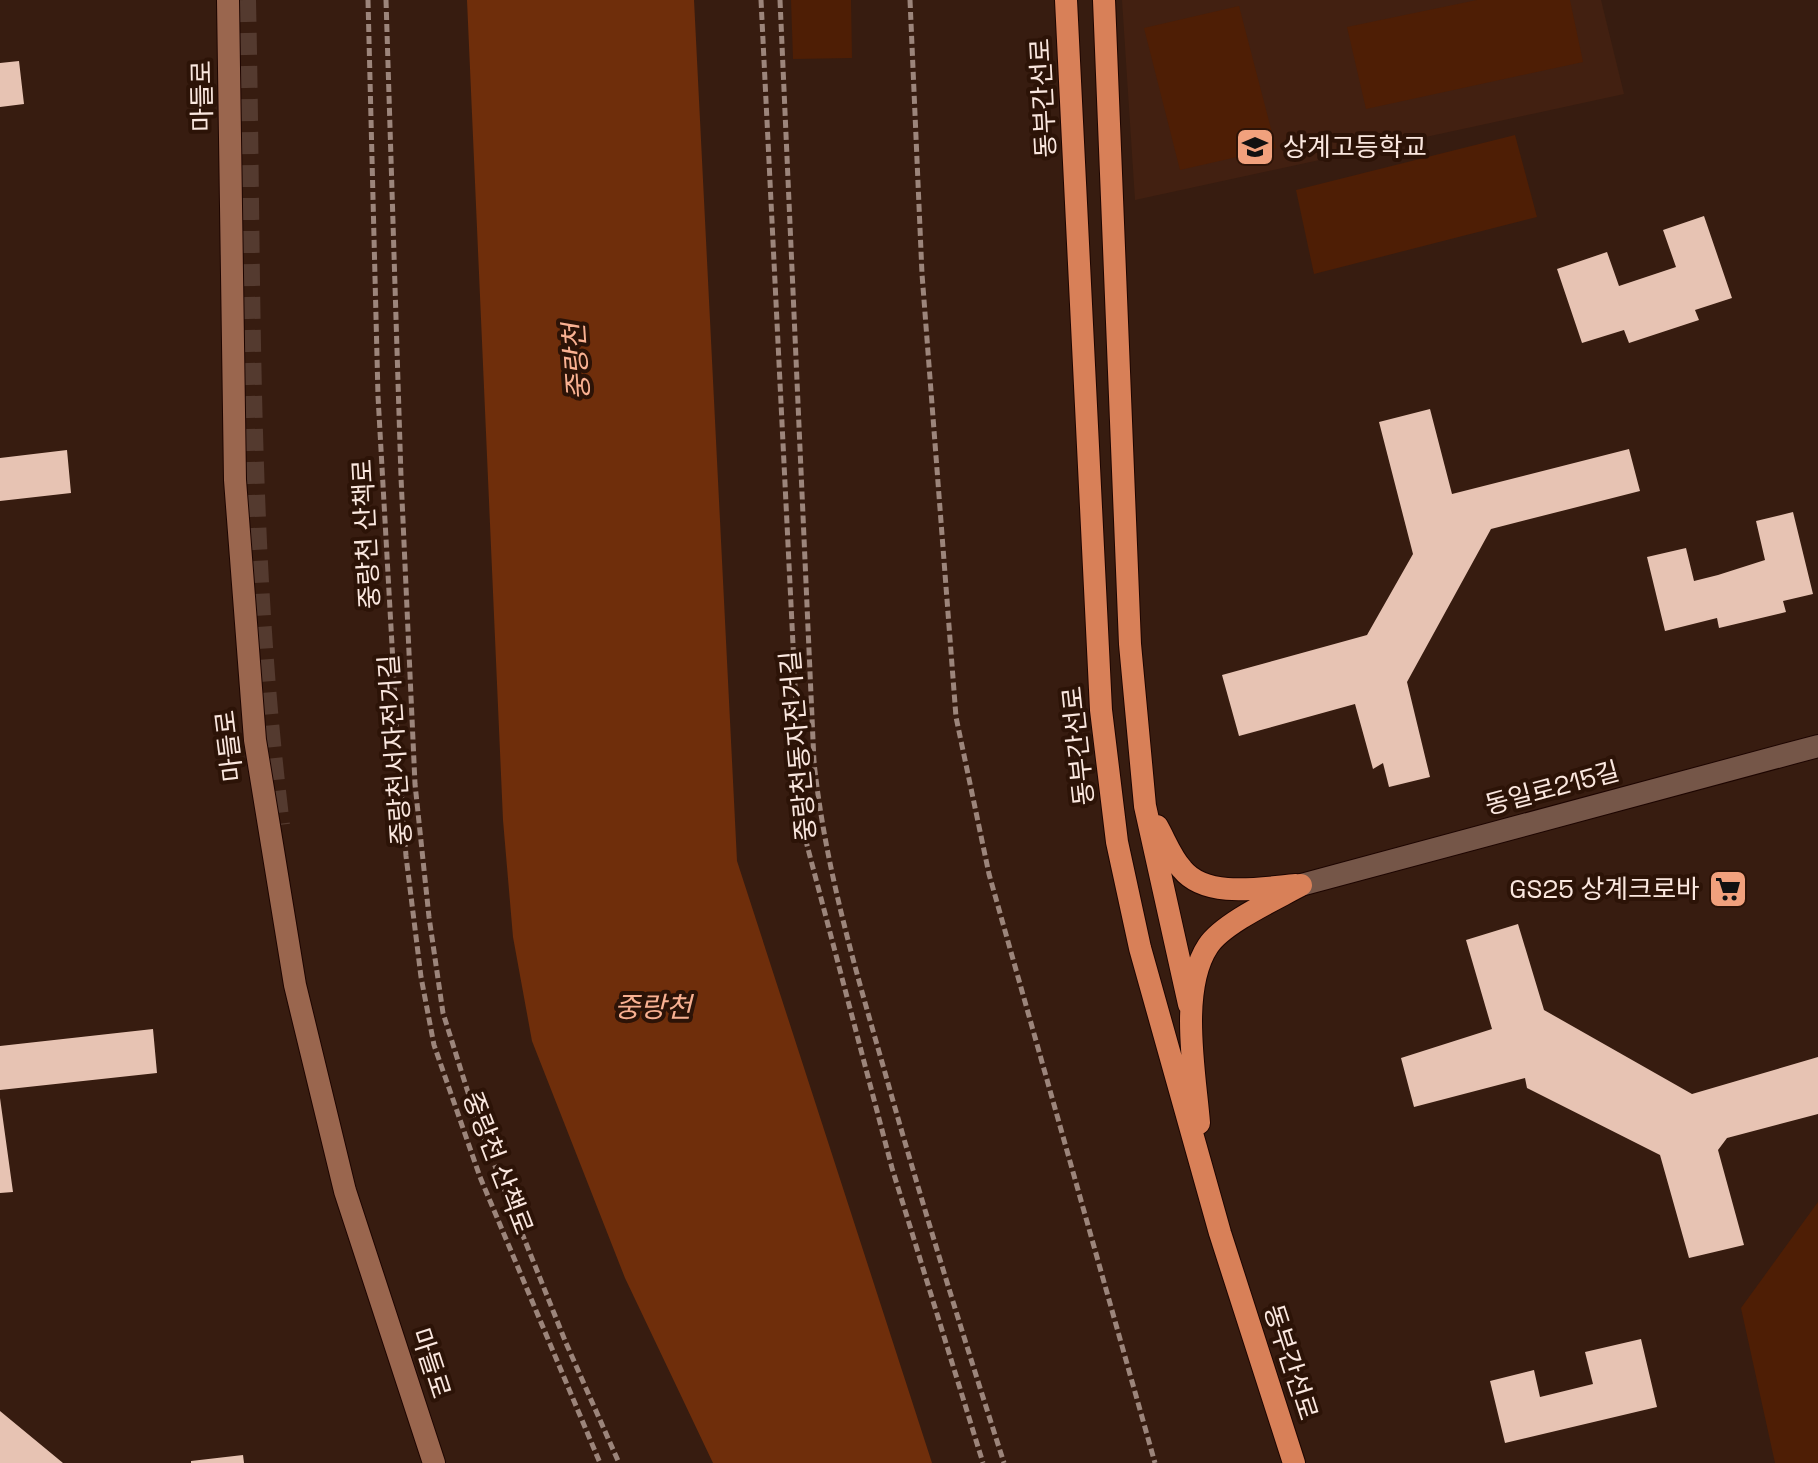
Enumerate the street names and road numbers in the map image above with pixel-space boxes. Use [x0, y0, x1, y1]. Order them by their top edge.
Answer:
street label: 동부간선로 [1023, 37, 1063, 159]
street label: 마들로 [184, 60, 220, 132]
street label: 중랑천 산책로 [345, 458, 387, 610]
street label: 중랑천동자전거길 [773, 649, 823, 843]
street label: 중랑천서자전거길 [371, 653, 419, 847]
street label: 동부간선로 [1055, 685, 1101, 807]
street label: 마들로 [208, 708, 250, 784]
street label: 동일로215길 [1481, 754, 1623, 822]
street label: 중랑천 산책로 [455, 1087, 541, 1239]
street label: 동부간선로 [1256, 1300, 1326, 1424]
street label: 마들로 [404, 1324, 458, 1402]

